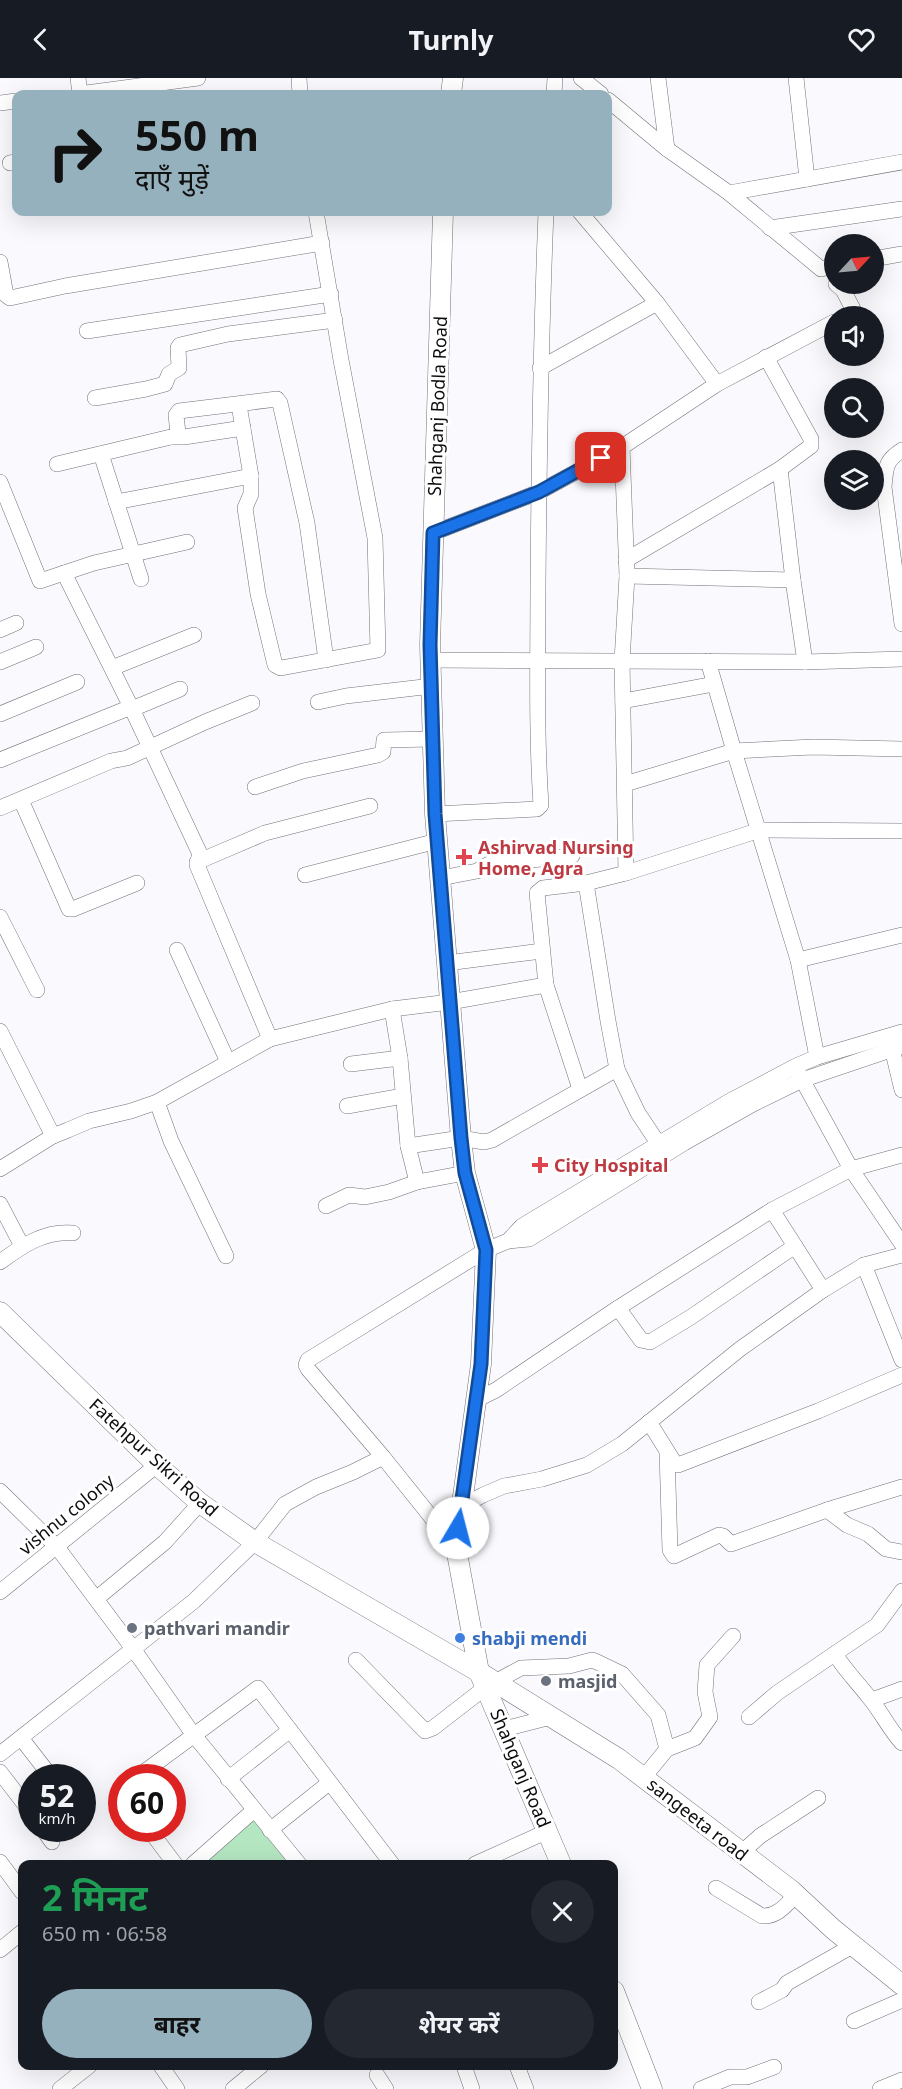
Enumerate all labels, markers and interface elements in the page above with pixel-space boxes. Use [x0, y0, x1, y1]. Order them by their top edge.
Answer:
text: Turnly [409, 21, 493, 58]
icon: back [24, 23, 57, 56]
icon: heart [845, 23, 878, 56]
text: 550 m [135, 106, 259, 163]
icon: right [36, 114, 114, 192]
text: दाएँ मुड़ें [135, 160, 209, 197]
north arrow [824, 234, 884, 294]
map controls [824, 234, 884, 510]
button: sound [824, 306, 884, 366]
street label: Shahganj Bodla Road [422, 316, 452, 496]
button: search [824, 378, 884, 438]
pin [575, 432, 626, 483]
icon: arrive [584, 441, 617, 474]
button: layers [824, 450, 884, 510]
place label: Ashirvad Nursing Home, Agra [478, 835, 634, 880]
marker: Ashirvad Nursing Home, Agra [455, 848, 473, 866]
place label: City Hospital [554, 1153, 668, 1177]
marker: City Hospital [531, 1156, 549, 1174]
street label: Fatehpur Sikri Road [84, 1393, 224, 1521]
street label: vishnu colony [13, 1468, 119, 1560]
position arrow [426, 1496, 490, 1560]
place label: pathvari mandir [144, 1616, 290, 1640]
marker: pathvari mandir [125, 1621, 139, 1635]
place label: shabji mendi [472, 1626, 587, 1650]
marker: shabji mendi [453, 1631, 467, 1645]
place label: masjid [558, 1669, 618, 1693]
marker: masjid [539, 1674, 553, 1688]
street label: Shahganj Road [485, 1705, 557, 1831]
speed limit sign: 60 [108, 1764, 186, 1842]
street label: sangeeta road [643, 1772, 753, 1866]
text: 52 [40, 1775, 74, 1816]
text: km/h [39, 1808, 75, 1828]
text: 2 मिनट [42, 1873, 148, 1922]
button: close [531, 1880, 594, 1943]
text: 650 m · 06:58 [42, 1920, 167, 1947]
button: बाहर [42, 1989, 312, 2058]
button: शेयर करें [324, 1989, 594, 2058]

